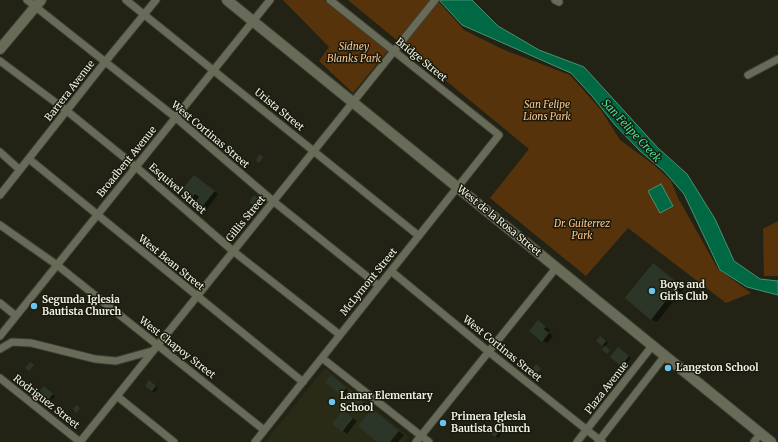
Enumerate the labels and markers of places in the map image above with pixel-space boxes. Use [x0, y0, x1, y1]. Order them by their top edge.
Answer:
place label: Boys and Girls Club [660, 279, 708, 302]
marker: Boys and Girls Club [647, 286, 657, 296]
place label: Segunda Iglesia Bautista Church [42, 294, 121, 318]
marker: Segunda Iglesia Bautista Church [29, 301, 39, 311]
place label: Langston School [676, 362, 759, 374]
marker: Langston School [663, 363, 673, 373]
place label: Lamar Elementary School [340, 390, 433, 414]
marker: Lamar Elementary School [327, 397, 337, 407]
place label: Primera Iglesia Bautista Church [451, 411, 530, 434]
marker: Primera Iglesia Bautista Church [438, 418, 448, 428]

